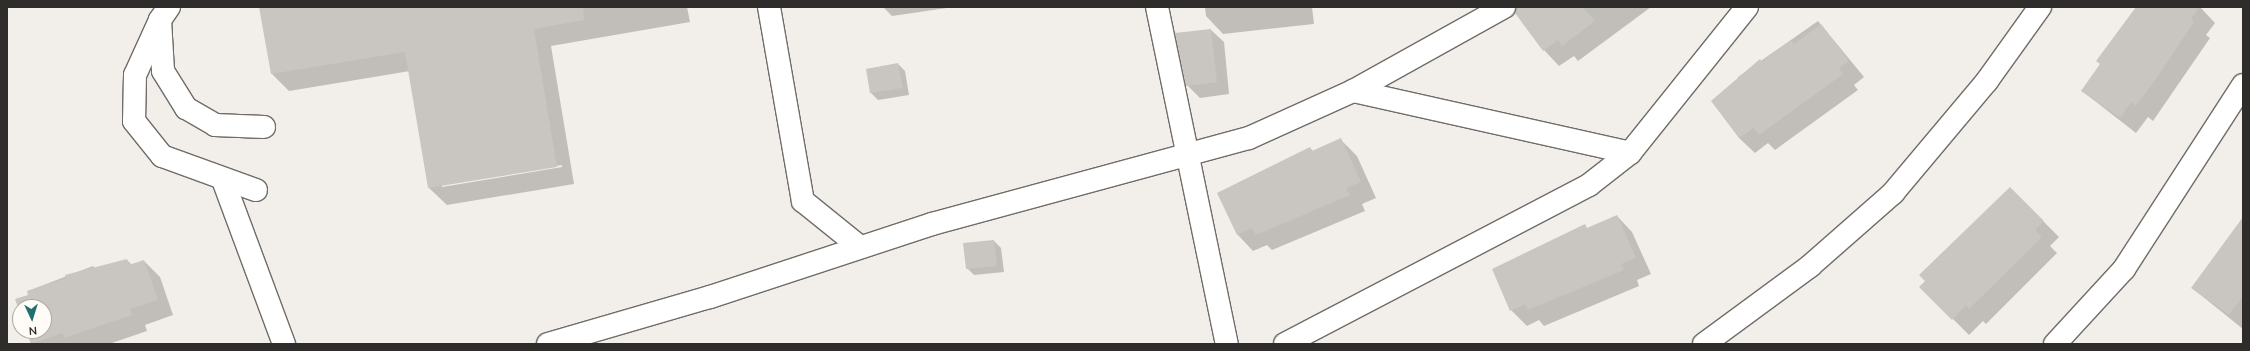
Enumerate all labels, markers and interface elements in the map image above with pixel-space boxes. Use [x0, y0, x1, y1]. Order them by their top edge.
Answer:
north arrow [12, 299, 52, 339]
text: N [28, 323, 37, 338]

